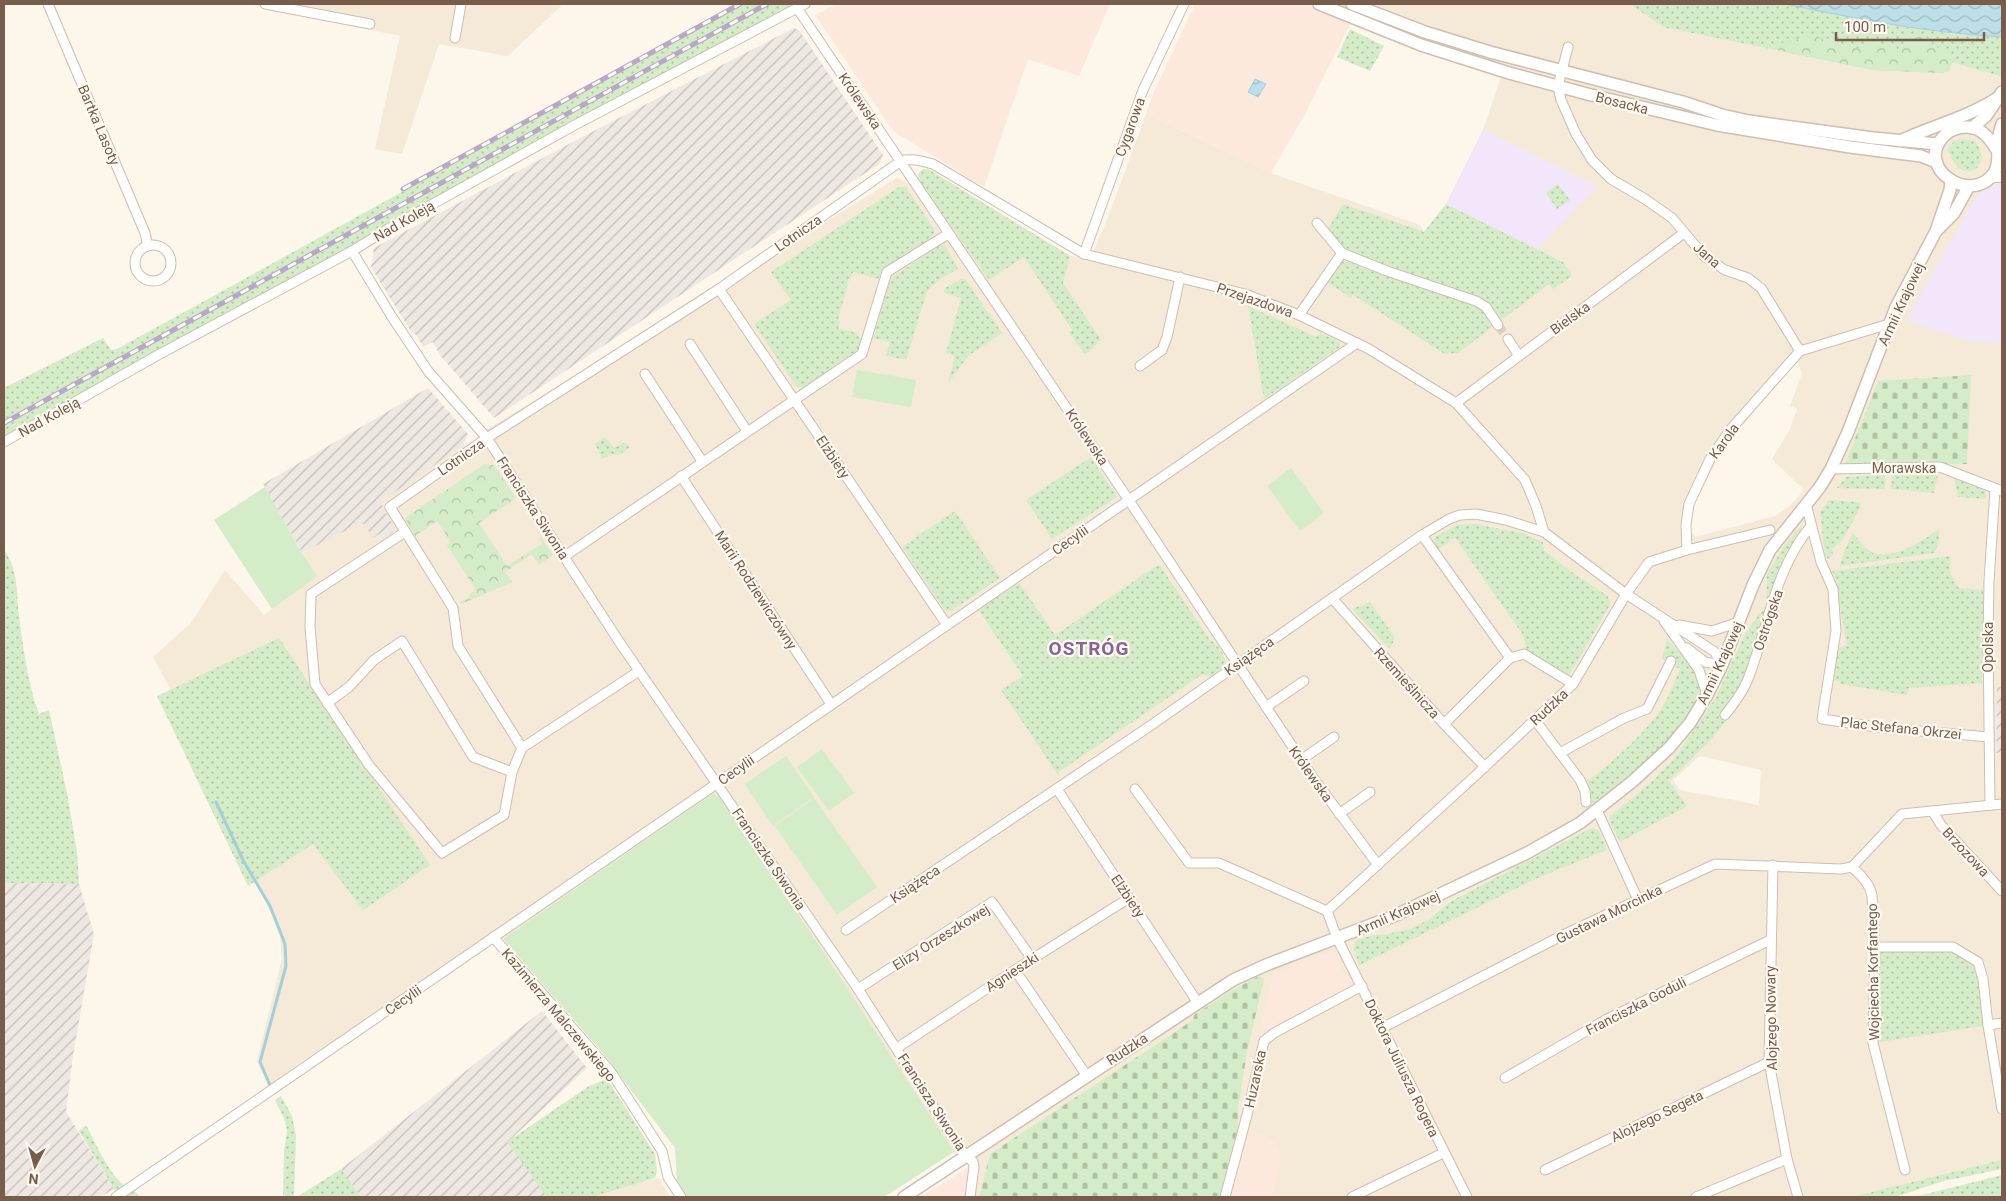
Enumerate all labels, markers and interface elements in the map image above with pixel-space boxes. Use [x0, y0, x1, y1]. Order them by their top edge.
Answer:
scale bar [1836, 10, 1984, 42]
text: 100 m [1844, 18, 1886, 36]
street label: Królewska [835, 70, 885, 132]
street label: Bartka Lasoty [75, 82, 123, 168]
street label: Bosacka [1594, 89, 1650, 117]
street label: Cygarowa [1112, 95, 1148, 159]
street label: Nad Koleją [371, 197, 437, 245]
street label: Lotnicza [772, 211, 824, 255]
street label: Jana [1690, 239, 1724, 271]
street label: Armii Krajowej [1875, 260, 1927, 348]
street label: Przejazdowa [1215, 279, 1295, 321]
street label: Bielska [1547, 298, 1593, 338]
street label: Nad Koleją [16, 394, 82, 440]
street label: Królewska [1062, 406, 1112, 468]
street label: Karola [1706, 420, 1742, 462]
street label: Elżbiety [813, 433, 853, 482]
street label: Lotnicza [435, 435, 487, 479]
street label: Franciszka Siwonia [494, 454, 572, 562]
street label: Morawska [1872, 460, 1936, 476]
street label: Cecylii [1049, 522, 1091, 558]
street label: Marii Rodziewiczówny [712, 528, 801, 653]
street label: Ostrógska [1750, 587, 1786, 653]
street label: Armii Krajowej [1694, 619, 1746, 707]
street label: Opolska [1980, 622, 1996, 672]
street label: Książęca [1221, 633, 1277, 679]
district label: OSTRÓG [1049, 637, 1129, 660]
street label: Rzemieślnicza [1371, 644, 1443, 722]
street label: Rudzka [1527, 685, 1571, 729]
street label: Plac Stefana Okrzei [1840, 714, 1962, 742]
street label: Królewska [1286, 743, 1336, 805]
street label: Cecylii [715, 752, 757, 788]
street label: Franciszka Siwonia [729, 805, 809, 913]
street label: Brzozowa [1939, 824, 1993, 880]
street label: Książęca [887, 862, 943, 906]
street label: Elżbiety [1108, 872, 1148, 921]
street label: Gustawa Morcinka [1553, 881, 1665, 947]
street label: Armii Krajowej [1354, 887, 1442, 939]
street label: Elizy Orzeszkowej [890, 901, 992, 973]
street label: Wojciecha Korfantego [1864, 903, 1882, 1041]
street label: Kazimierza Malczewskiego [499, 945, 619, 1085]
street label: Agnieszki [982, 949, 1042, 995]
street label: Alojzego Nowary [1762, 965, 1780, 1071]
street label: Franciszka Goduli [1583, 974, 1689, 1038]
street label: Cecylii [382, 982, 424, 1018]
street label: Doktora Juliusza Rogera [1362, 996, 1442, 1140]
street label: Rudzka [1103, 1030, 1151, 1068]
street label: Huzarska [1241, 1049, 1269, 1109]
street label: Francisza Siwonia [895, 1051, 969, 1153]
street label: Alojzego Segeta [1608, 1087, 1706, 1145]
north arrow [10, 1141, 60, 1191]
text: N [28, 1170, 39, 1187]

